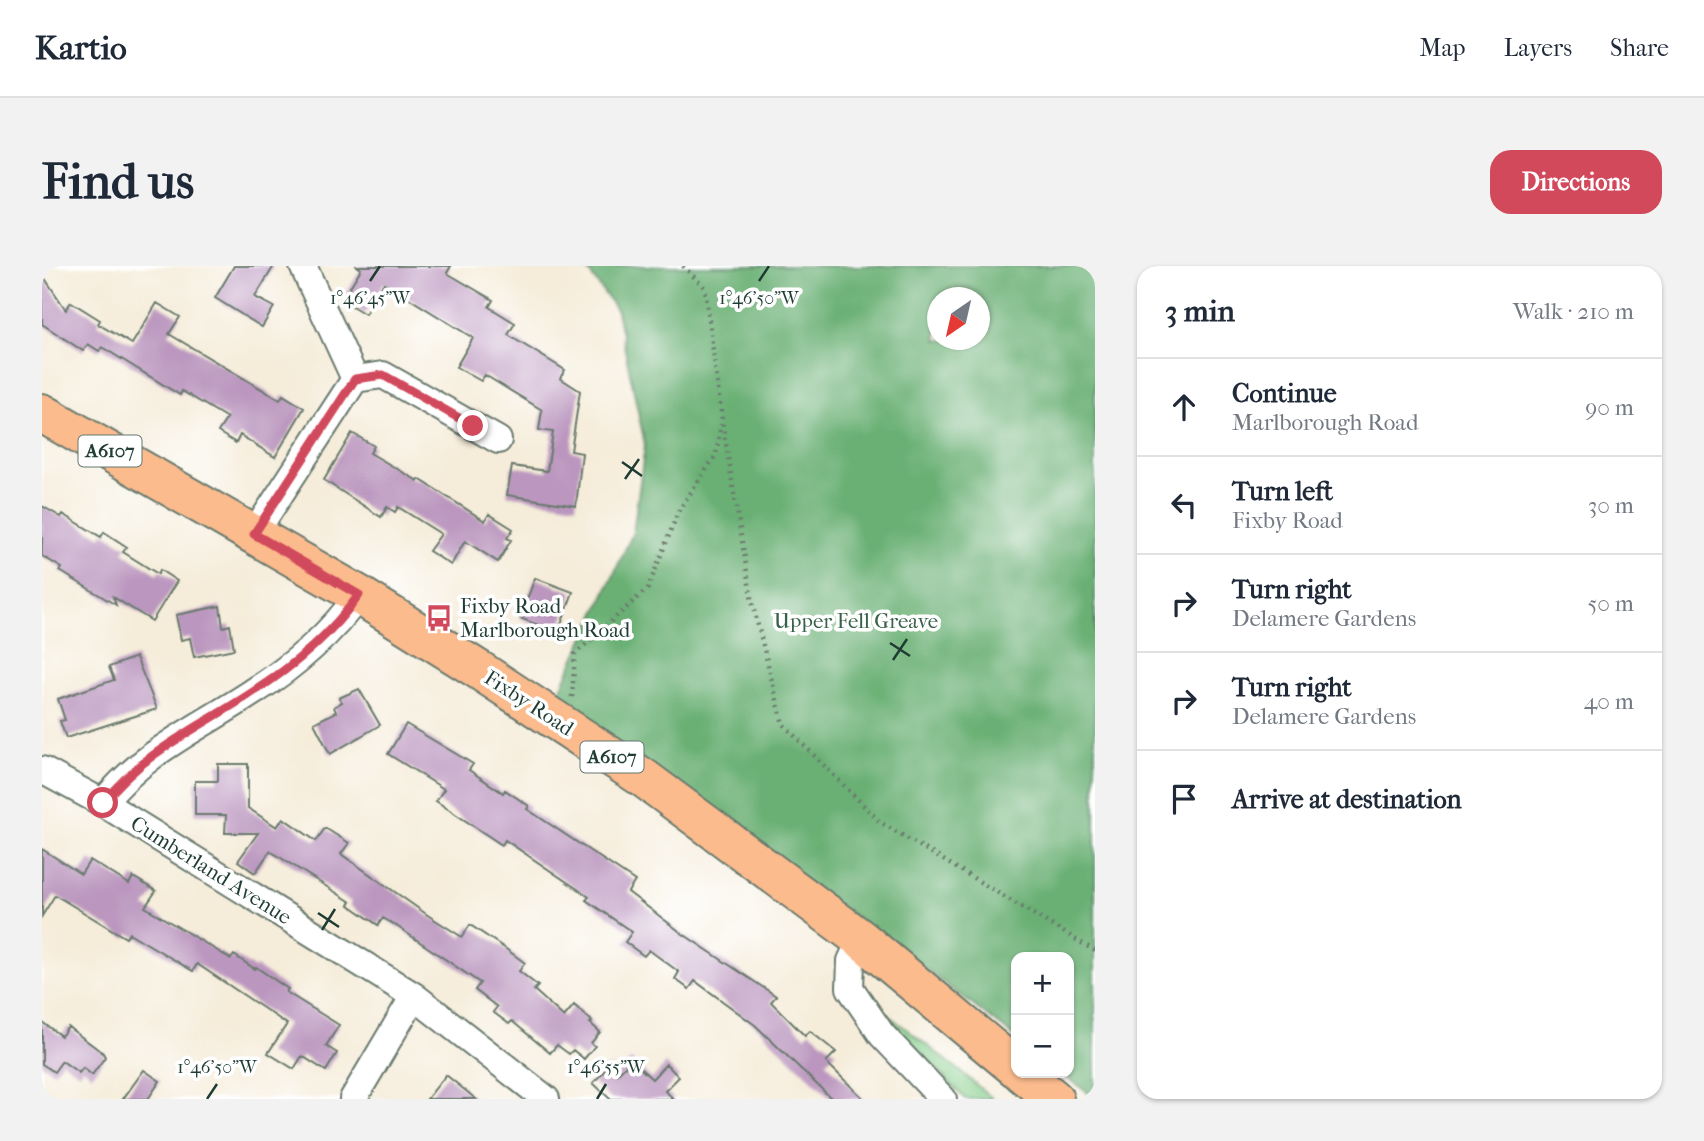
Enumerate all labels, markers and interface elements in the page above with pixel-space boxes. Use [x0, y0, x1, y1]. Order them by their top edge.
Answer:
text: Kartio [35, 29, 127, 68]
text: Map [1420, 34, 1466, 62]
text: Layers [1504, 34, 1572, 62]
text: Share [1610, 34, 1669, 62]
button: Directions [1490, 150, 1662, 214]
text: Find us [42, 153, 194, 211]
north arrow [927, 287, 990, 350]
text: 1°46'45"W [330, 288, 411, 309]
text: 1°46'50"W [719, 288, 800, 309]
text: 3 min [1165, 294, 1235, 329]
text: Walk · 210 m [1513, 298, 1634, 325]
text: Continue [1232, 378, 1337, 409]
icon: ahead [1165, 388, 1203, 426]
text: 90 m [1585, 394, 1634, 421]
text: Marlborough Road [1232, 409, 1419, 436]
route end [457, 410, 488, 441]
road number: A6107 [78, 435, 142, 466]
text: Turn left [1232, 476, 1333, 507]
icon: left [1165, 486, 1203, 524]
text: 30 m [1588, 492, 1634, 519]
text: Fixby Road [1232, 507, 1343, 534]
text: Turn right [1232, 574, 1352, 605]
icon: right [1165, 584, 1203, 622]
text: 50 m [1587, 590, 1634, 617]
place label: Fixby Road Marlborough Road [460, 594, 631, 642]
bus stop icon: Fixby Road Marlborough Road [424, 603, 454, 633]
text: Delamere Gardens [1232, 605, 1416, 632]
park label: Upper Fell Greave [774, 609, 938, 633]
street label: Fixby Road [480, 665, 578, 741]
text: Turn right [1232, 672, 1352, 703]
icon: right [1165, 682, 1203, 720]
text: 40 m [1584, 688, 1634, 715]
text: Delamere Gardens [1232, 703, 1416, 730]
road number: A6107 [580, 742, 644, 772]
icon: arrive [1165, 780, 1203, 818]
text: Arrive at destination [1232, 784, 1462, 815]
route start [87, 787, 118, 818]
street label: Cumberland Avenue [126, 811, 296, 929]
map controls [1011, 952, 1074, 1078]
button: + [1011, 952, 1074, 1015]
button: − [1011, 1015, 1074, 1078]
text: 1°46'50"W [177, 1057, 258, 1078]
text: 1°46'55"W [567, 1057, 646, 1078]

